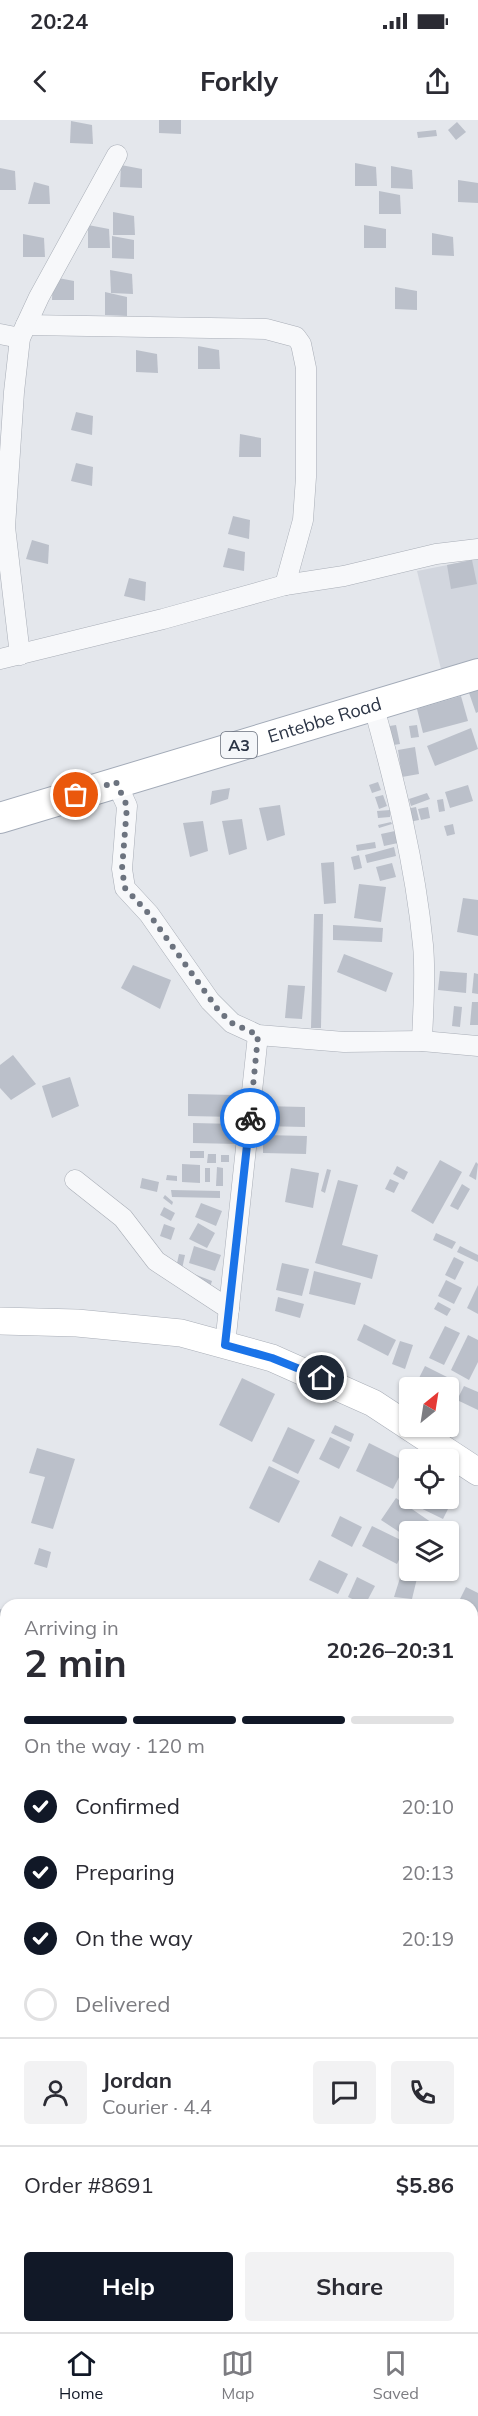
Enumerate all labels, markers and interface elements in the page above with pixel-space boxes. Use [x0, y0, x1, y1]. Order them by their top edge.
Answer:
text: 20:24 [30, 7, 88, 35]
text: Forkly [200, 64, 278, 98]
icon: back [24, 65, 57, 98]
icon: share [421, 65, 454, 98]
street label: Entebbe Road [265, 692, 384, 748]
road number: A3 [221, 732, 257, 758]
pin [50, 769, 101, 820]
icon: bag [59, 778, 92, 811]
courier [220, 1088, 280, 1148]
icon: bike [234, 1102, 267, 1135]
pin [296, 1352, 347, 1403]
icon: home [305, 1361, 338, 1394]
north arrow [399, 1377, 459, 1437]
map controls [399, 1377, 459, 1581]
button: locate [399, 1449, 459, 1509]
button: layers [399, 1521, 459, 1581]
text: Arriving in [24, 1615, 119, 1640]
text: 20:26–20:31 [326, 1636, 454, 1664]
text: 2 min [24, 1638, 127, 1687]
text: On the way · 120 m [24, 1733, 205, 1758]
icon: check [24, 1790, 57, 1823]
text: Confirmed [75, 1792, 180, 1820]
text: 20:10 [401, 1794, 454, 1819]
icon: check [24, 1856, 57, 1889]
text: Preparing [75, 1858, 175, 1886]
text: 20:13 [401, 1860, 454, 1885]
icon: check [24, 1922, 57, 1955]
text: On the way [75, 1924, 193, 1952]
text: 20:19 [401, 1926, 454, 1951]
text: Delivered [75, 1990, 170, 2018]
button: person [24, 2061, 87, 2124]
button: chat [313, 2061, 376, 2124]
button: phone [391, 2061, 454, 2124]
text: Jordan [102, 2066, 172, 2094]
text: Courier · 4.4 [102, 2094, 212, 2119]
text: Order #8691 [24, 2171, 154, 2199]
text: $5.86 [396, 2171, 454, 2199]
button: Help [24, 2252, 233, 2321]
button: Share [245, 2252, 454, 2321]
tab: Home [59, 2347, 103, 2403]
tab: Map [221, 2347, 254, 2403]
tab: Saved [373, 2347, 419, 2403]

